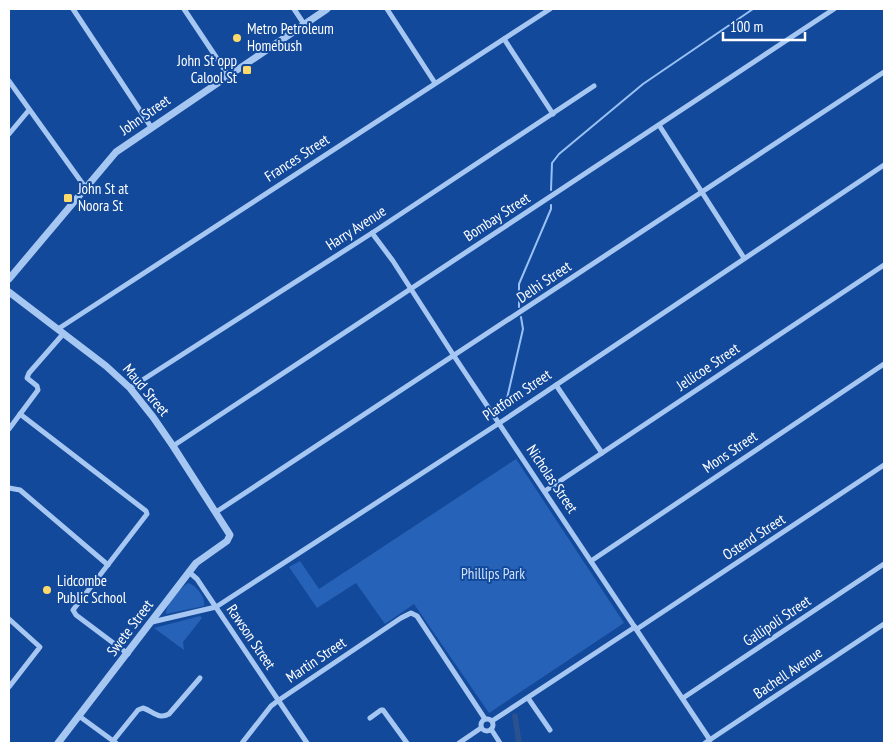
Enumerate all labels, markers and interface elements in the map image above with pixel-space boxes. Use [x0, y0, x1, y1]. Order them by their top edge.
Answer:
scale bar [723, 10, 806, 42]
text: 100 m [730, 17, 763, 36]
place label: Metro Petroleum Homebush [247, 19, 334, 55]
marker: Metro Petroleum Homebush [231, 32, 243, 44]
place label: John St opp Calool St [176, 51, 237, 87]
marker: John St opp Calool St [241, 64, 253, 76]
street label: John Street [115, 90, 174, 139]
street label: Frances Street [261, 130, 333, 186]
place label: John St at Noora St [77, 179, 128, 215]
street label: Bombay Street [460, 188, 533, 245]
marker: John St at Noora St [62, 192, 74, 204]
street label: Harry Avenue [322, 201, 389, 254]
street label: Delhi Street [513, 256, 575, 307]
street label: Jellicoe Street [672, 339, 743, 395]
street label: Maud Street [119, 360, 174, 420]
street label: Platform Street [479, 365, 555, 424]
street label: Mons Street [699, 426, 761, 477]
street label: Nicholas Street [523, 441, 582, 517]
street label: Ostend Street [719, 509, 789, 564]
park label: Phillips Park [461, 564, 525, 583]
place label: Lidcombe Public School [57, 571, 127, 607]
marker: Lidcombe Public School [41, 584, 53, 596]
street label: Gallipoli Street [739, 591, 814, 650]
street label: Swete Street [102, 596, 157, 660]
street label: Rawson Street [223, 601, 280, 673]
street label: Martin Street [282, 633, 349, 687]
street label: Bachell Avenue [750, 643, 826, 703]

